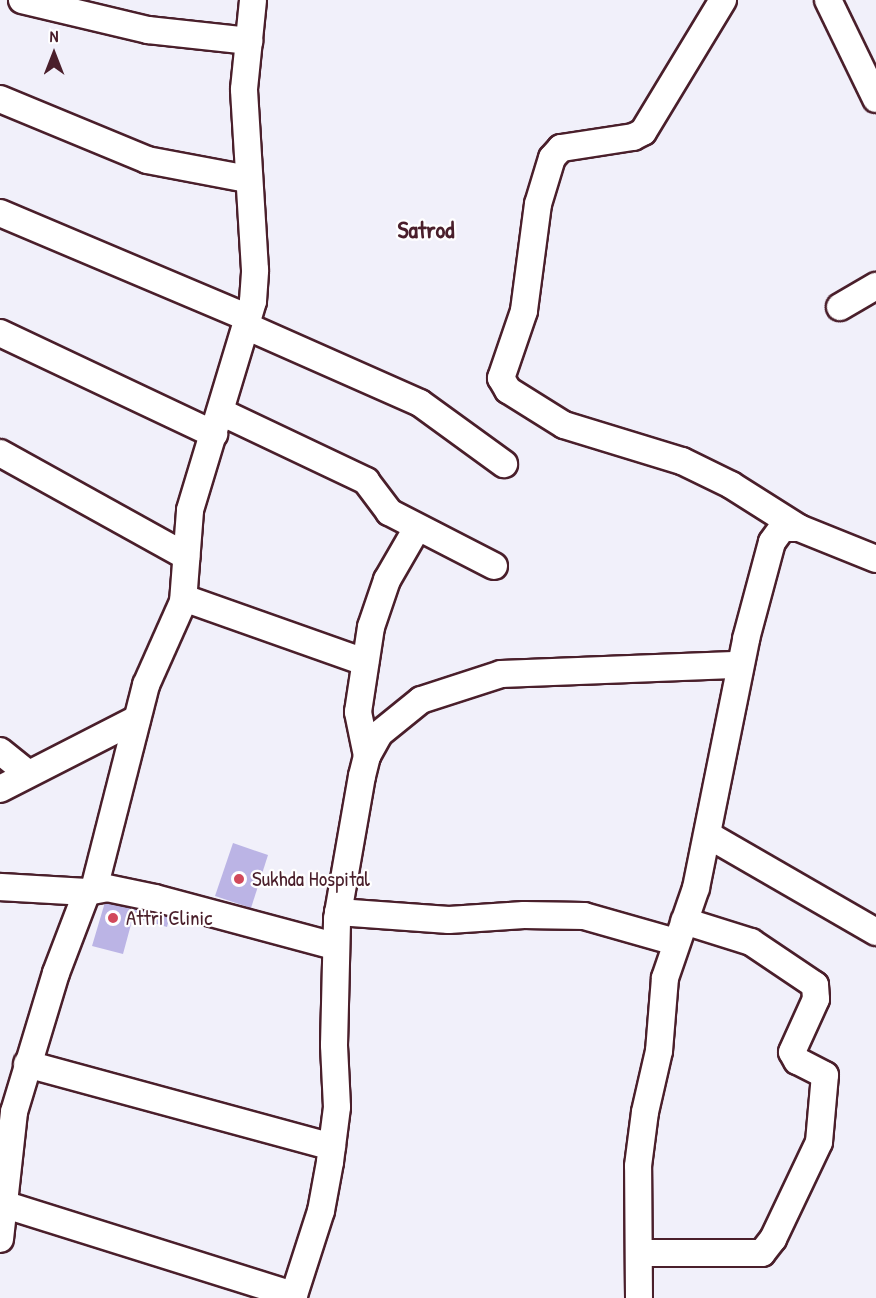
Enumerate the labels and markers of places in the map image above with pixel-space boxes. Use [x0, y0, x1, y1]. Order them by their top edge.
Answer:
place label: Sukhda Hospital [252, 866, 370, 892]
marker: Sukhda Hospital [230, 870, 248, 888]
place label: Attri Clinic [126, 905, 212, 931]
marker: Attri Clinic [104, 909, 122, 927]

